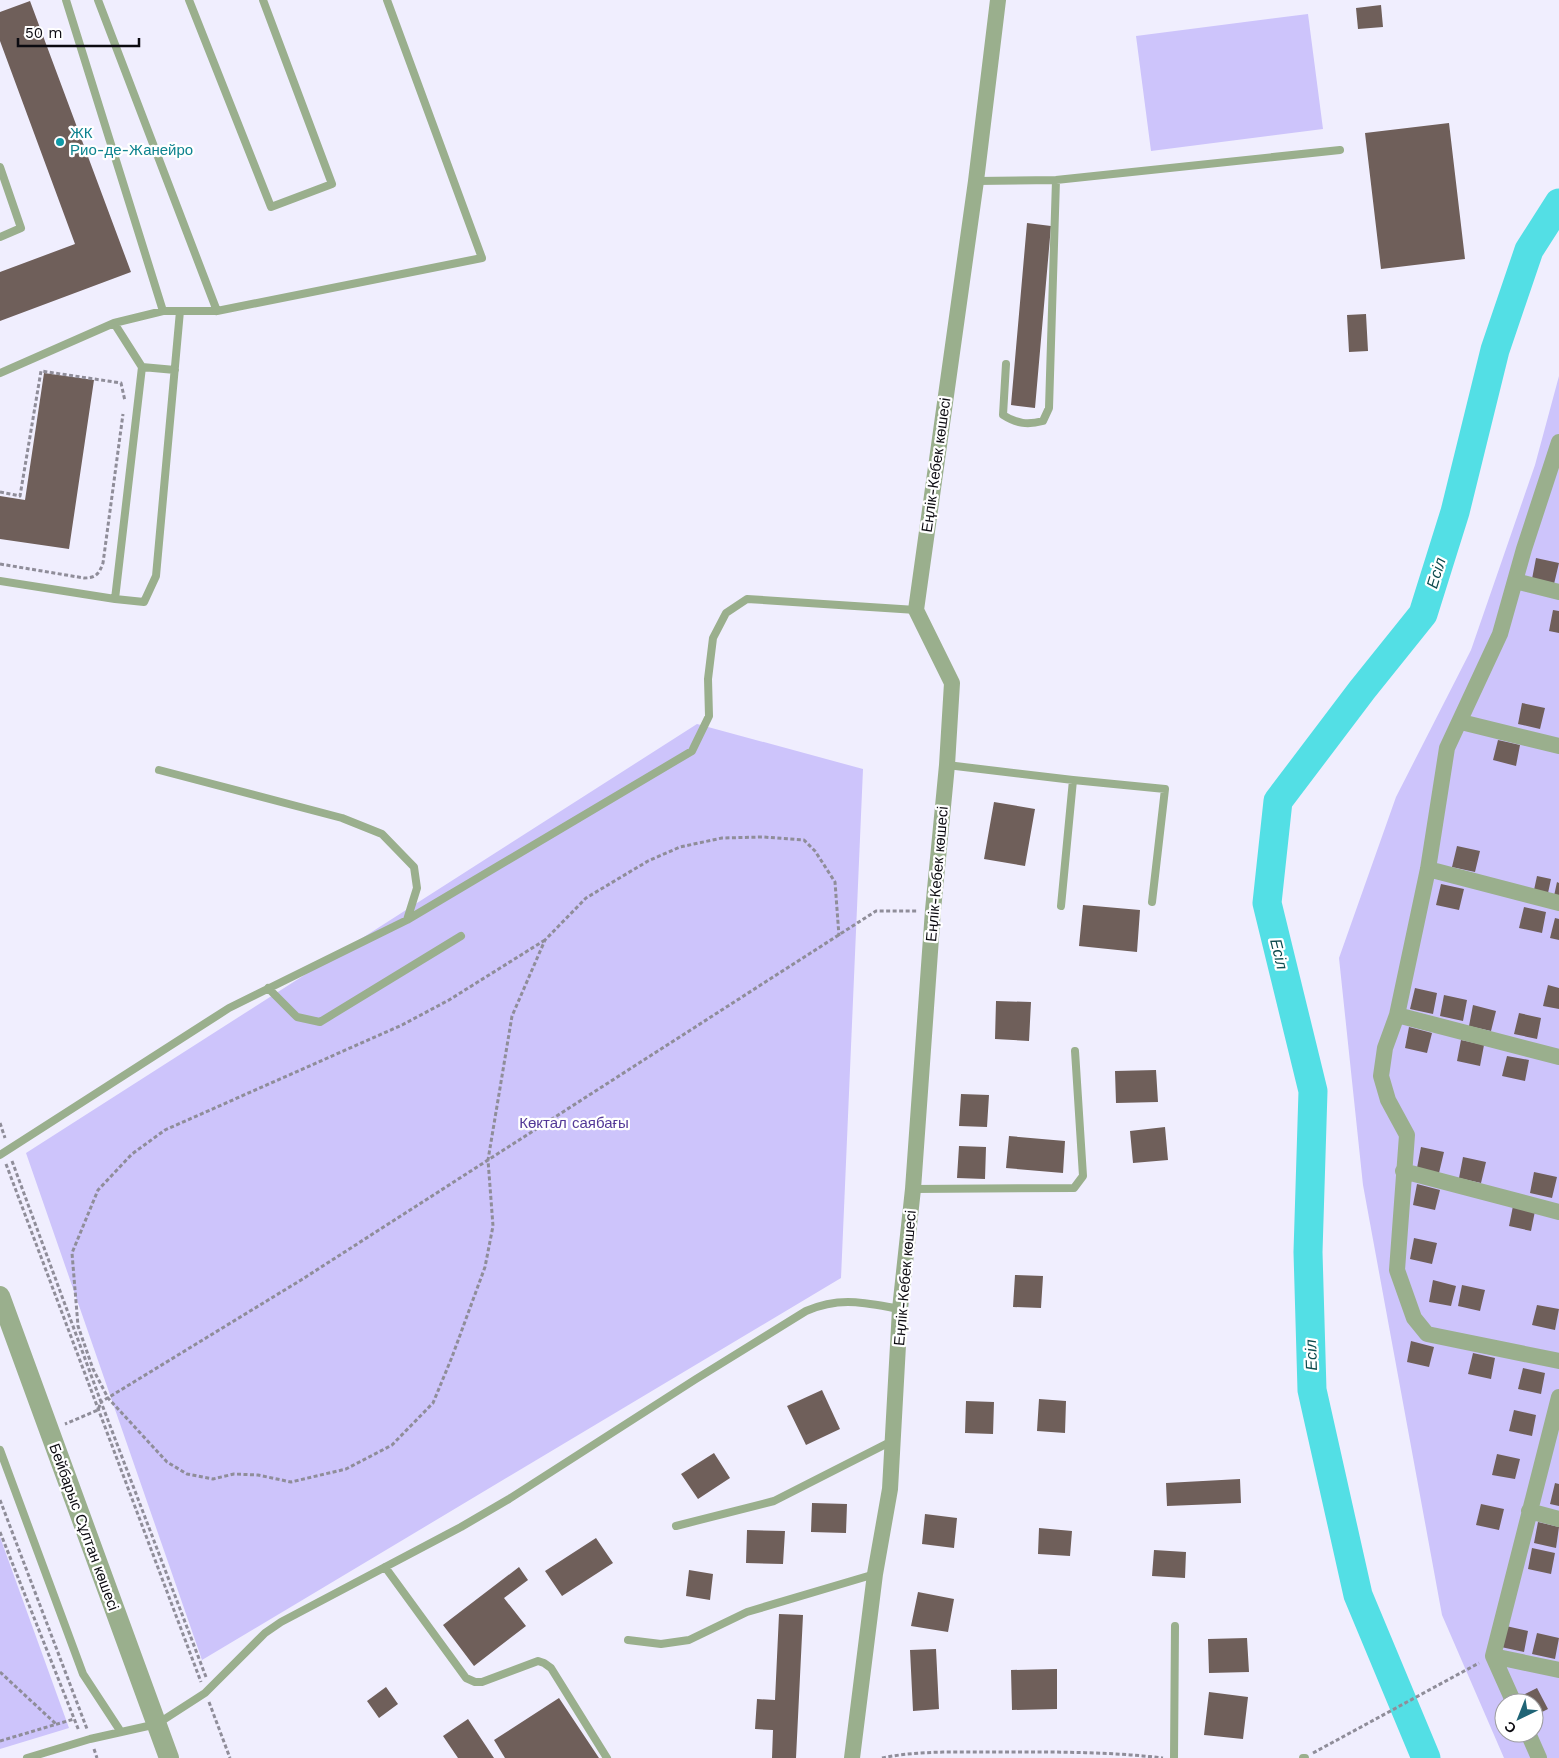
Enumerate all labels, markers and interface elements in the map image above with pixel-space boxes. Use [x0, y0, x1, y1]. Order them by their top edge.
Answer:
scale bar [18, 15, 139, 47]
text: 50 m [25, 24, 62, 42]
place label: ЖК Рио-де-Жанейро [70, 124, 193, 159]
marker: ЖК Рио-де-Жанейро [54, 136, 66, 148]
street label: Еңлік-Кебек көшесі [918, 396, 954, 534]
water label: Есіл [1422, 555, 1450, 591]
street label: Еңлік-Кебек көшесі [922, 805, 952, 943]
water label: Есіл [1266, 937, 1292, 971]
park label: Көктал саябағы [519, 1114, 629, 1132]
street label: Еңлік-Кебек көшесі [890, 1209, 920, 1347]
water label: Есіл [1301, 1339, 1321, 1371]
street label: Бейбарыс Сұлтан көшесі [45, 1441, 123, 1613]
north arrow [1494, 1693, 1544, 1743]
text: С [1501, 1718, 1519, 1737]

